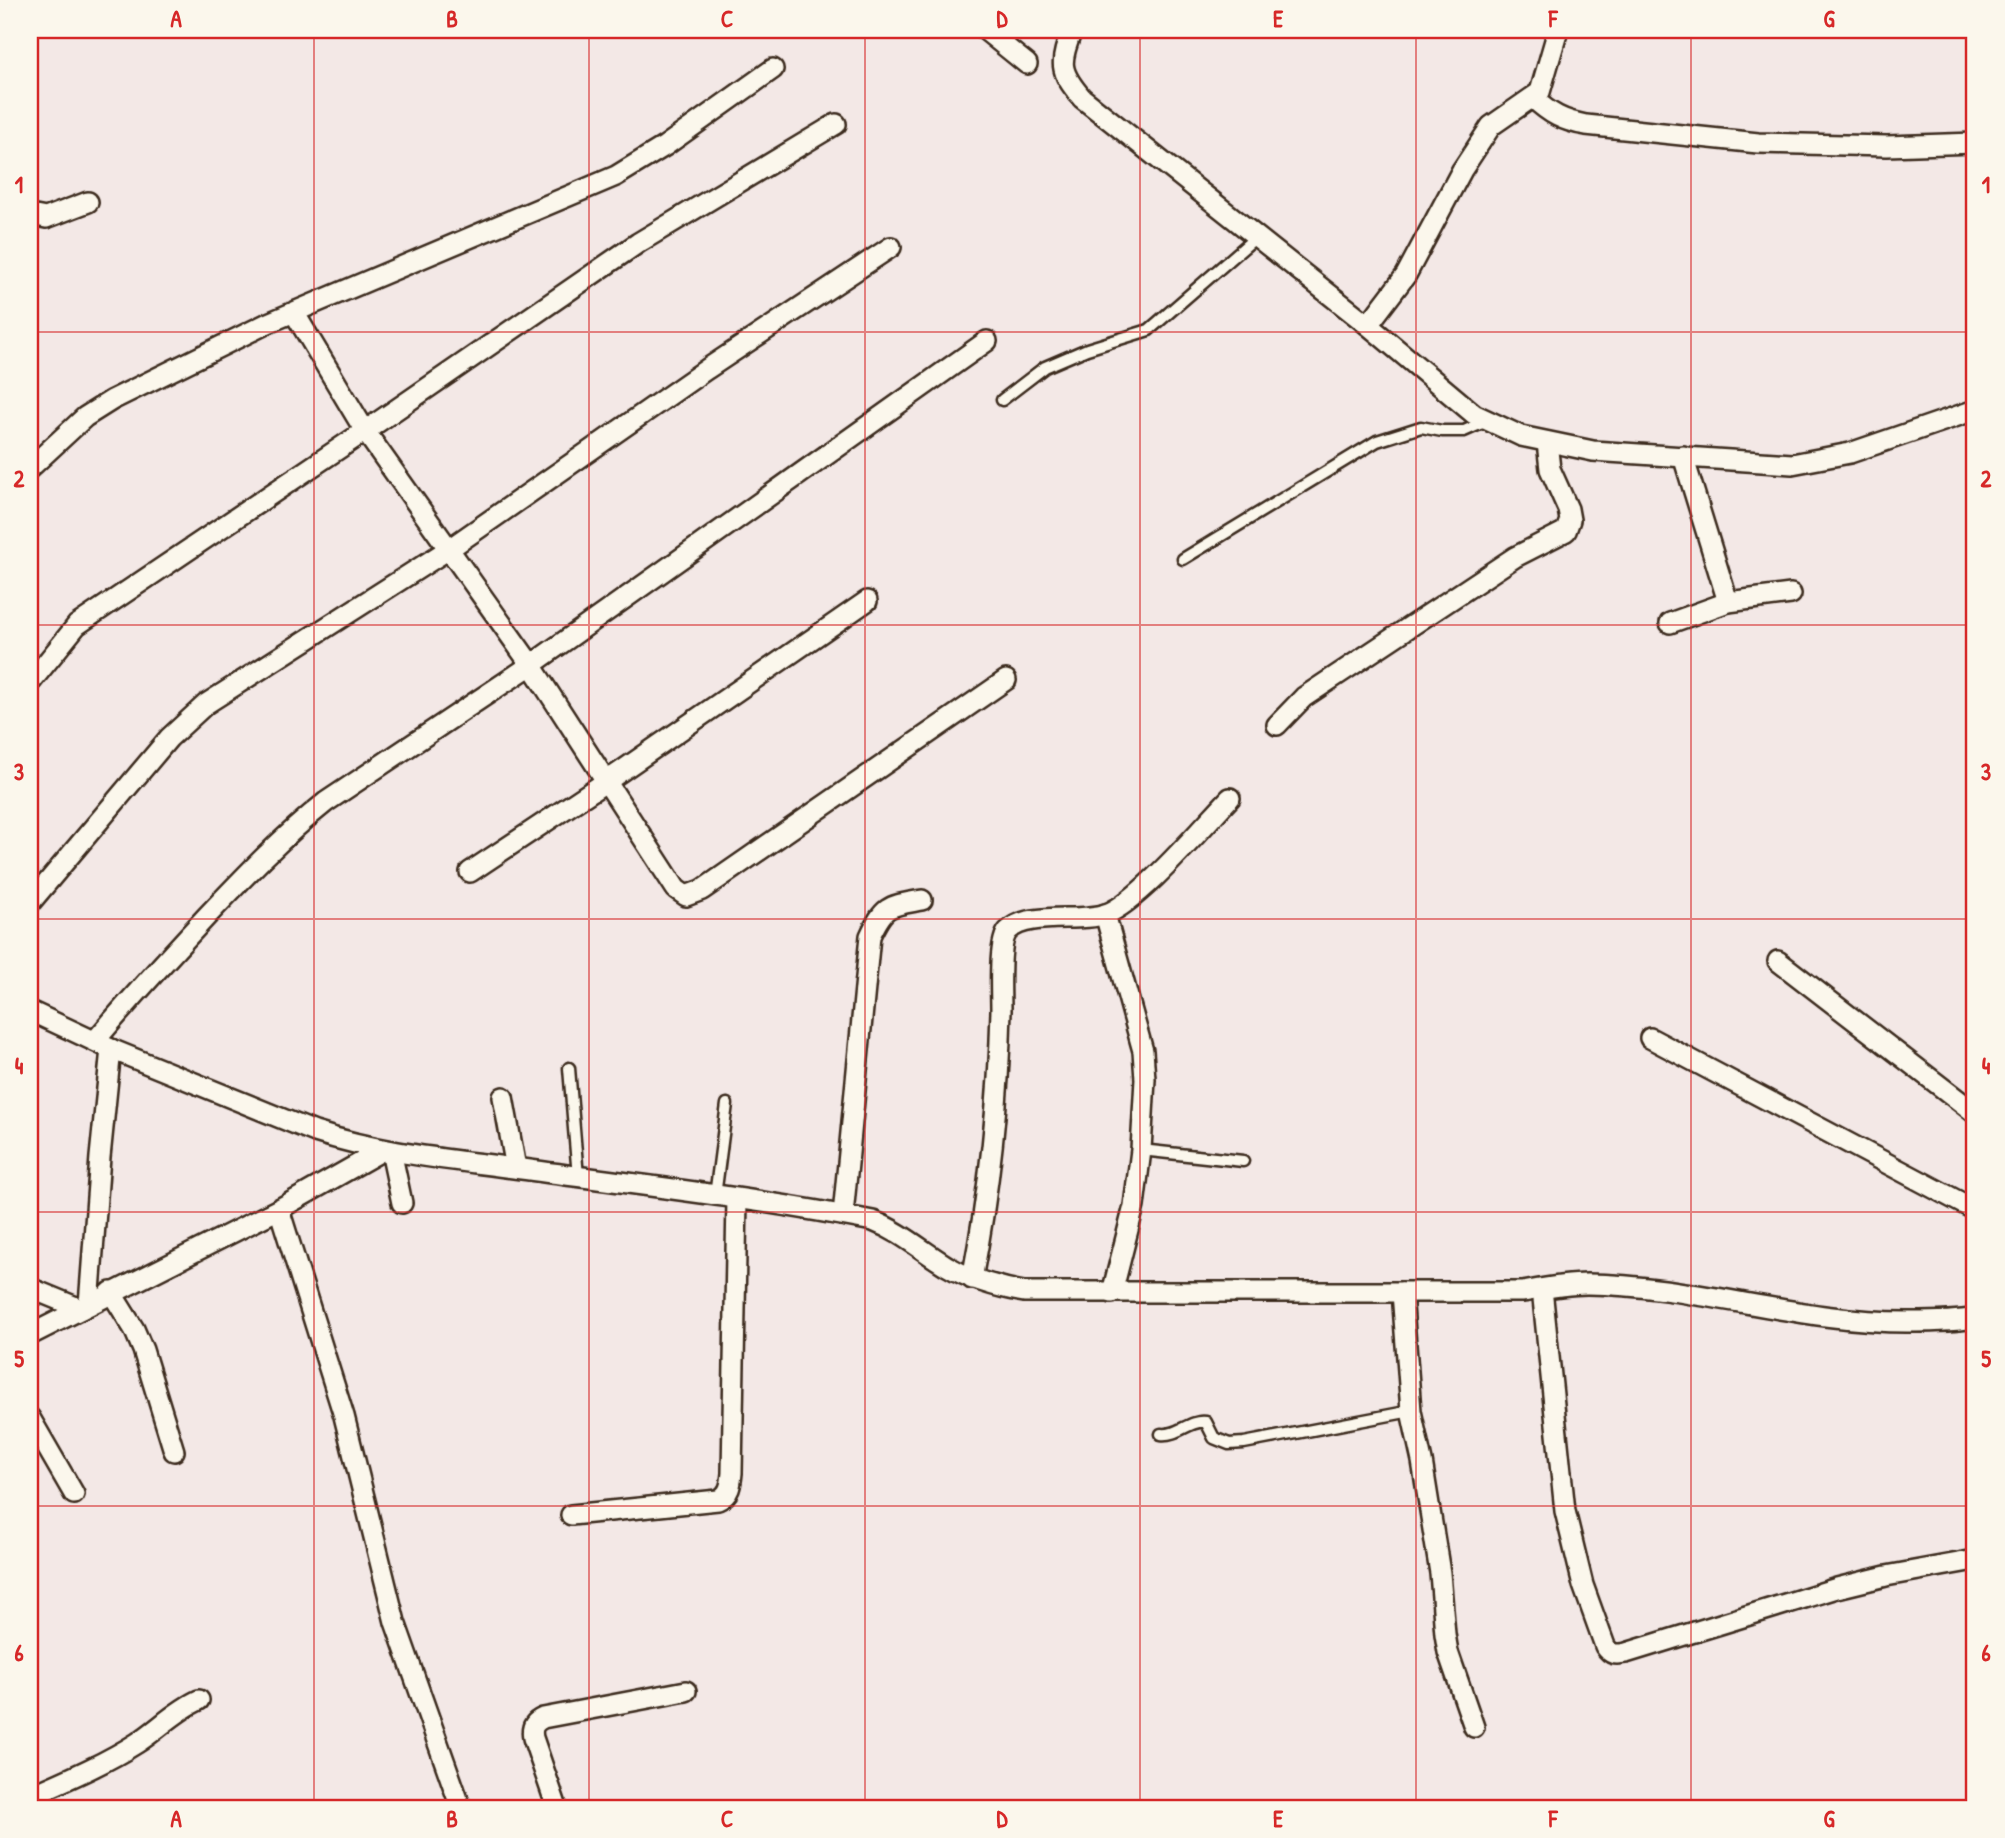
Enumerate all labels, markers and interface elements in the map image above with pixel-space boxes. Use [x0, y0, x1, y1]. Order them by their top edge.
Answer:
text: A [170, 3, 182, 34]
text: B [446, 3, 458, 34]
text: C [721, 3, 733, 34]
text: D [997, 3, 1009, 34]
text: E [1273, 3, 1284, 34]
text: F [1548, 3, 1559, 34]
text: G [1823, 3, 1835, 34]
text: 1 [15, 169, 23, 200]
text: 1 [1982, 169, 1990, 200]
text: 2 [14, 463, 25, 494]
text: 2 [1981, 463, 1992, 494]
text: 3 [14, 756, 24, 787]
text: 3 [1981, 756, 1991, 787]
text: 4 [15, 1050, 24, 1081]
text: 4 [1982, 1050, 1991, 1081]
text: 5 [14, 1343, 24, 1374]
text: 5 [1981, 1343, 1991, 1374]
text: 6 [14, 1637, 24, 1668]
text: 6 [1981, 1637, 1991, 1668]
text: A [170, 1803, 182, 1834]
text: B [446, 1803, 458, 1834]
text: C [721, 1803, 733, 1834]
text: D [997, 1803, 1009, 1834]
text: E [1273, 1803, 1284, 1834]
text: F [1548, 1803, 1559, 1834]
text: G [1823, 1803, 1835, 1834]

